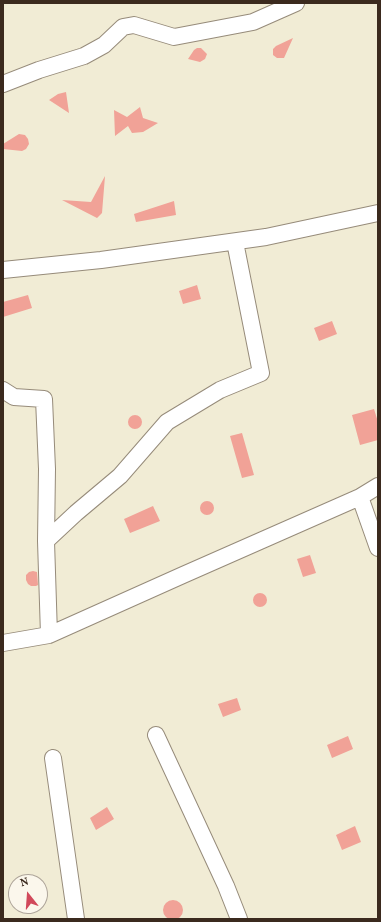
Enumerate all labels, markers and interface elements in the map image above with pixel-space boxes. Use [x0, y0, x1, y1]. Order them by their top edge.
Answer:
north arrow [8, 874, 48, 914]
text: N [19, 875, 31, 891]

